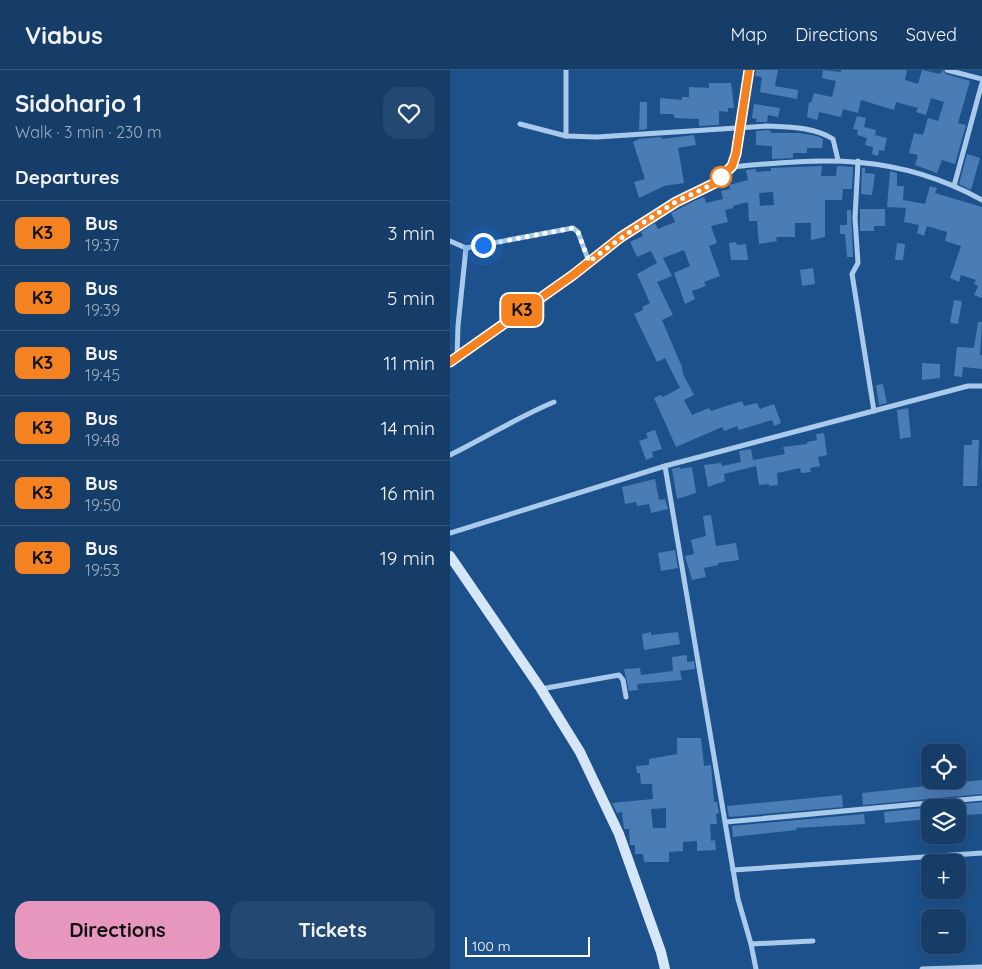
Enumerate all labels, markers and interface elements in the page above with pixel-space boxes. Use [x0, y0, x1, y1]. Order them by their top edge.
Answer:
text: Viabus [25, 20, 103, 50]
text: Map [730, 23, 767, 46]
text: Directions [795, 23, 878, 46]
text: Saved [906, 23, 957, 46]
button: heart [383, 87, 435, 139]
text: Sidoharjo 1 [15, 88, 142, 118]
text: Walk · 3 min · 230 m [15, 122, 162, 142]
text: Departures [15, 165, 119, 189]
unlabelled marker [710, 166, 732, 188]
text: Bus [85, 211, 118, 235]
text: K3 [32, 221, 53, 244]
text: 3 min [387, 221, 435, 245]
your location [471, 233, 496, 258]
text: 19:37 [85, 235, 119, 255]
text: Bus [85, 276, 118, 300]
text: K3 [32, 286, 53, 309]
text: 5 min [387, 286, 435, 310]
line badge: K3 [500, 294, 544, 326]
text: K3 [511, 298, 533, 321]
text: 19:39 [85, 300, 120, 320]
text: Bus [85, 341, 118, 365]
text: K3 [32, 351, 53, 374]
text: 11 min [383, 351, 435, 375]
text: 19:45 [85, 365, 120, 385]
text: Bus [85, 406, 118, 430]
text: K3 [32, 416, 53, 439]
text: 14 min [381, 416, 435, 440]
text: 19:48 [85, 430, 120, 450]
text: Bus [85, 471, 118, 495]
text: K3 [32, 481, 53, 504]
text: 16 min [380, 481, 435, 505]
text: 19:50 [85, 495, 121, 515]
text: Bus [85, 536, 118, 560]
text: K3 [32, 546, 53, 569]
text: 19 min [380, 546, 435, 570]
text: 19:53 [85, 560, 120, 580]
map controls [921, 744, 966, 954]
button: locate [921, 744, 966, 789]
button: layers [921, 799, 966, 844]
button: + [921, 854, 966, 899]
button: Directions [15, 901, 220, 959]
button: Tickets [230, 901, 435, 959]
button: − [921, 909, 966, 954]
scale bar [465, 934, 590, 957]
text: 100 m [472, 937, 510, 955]

